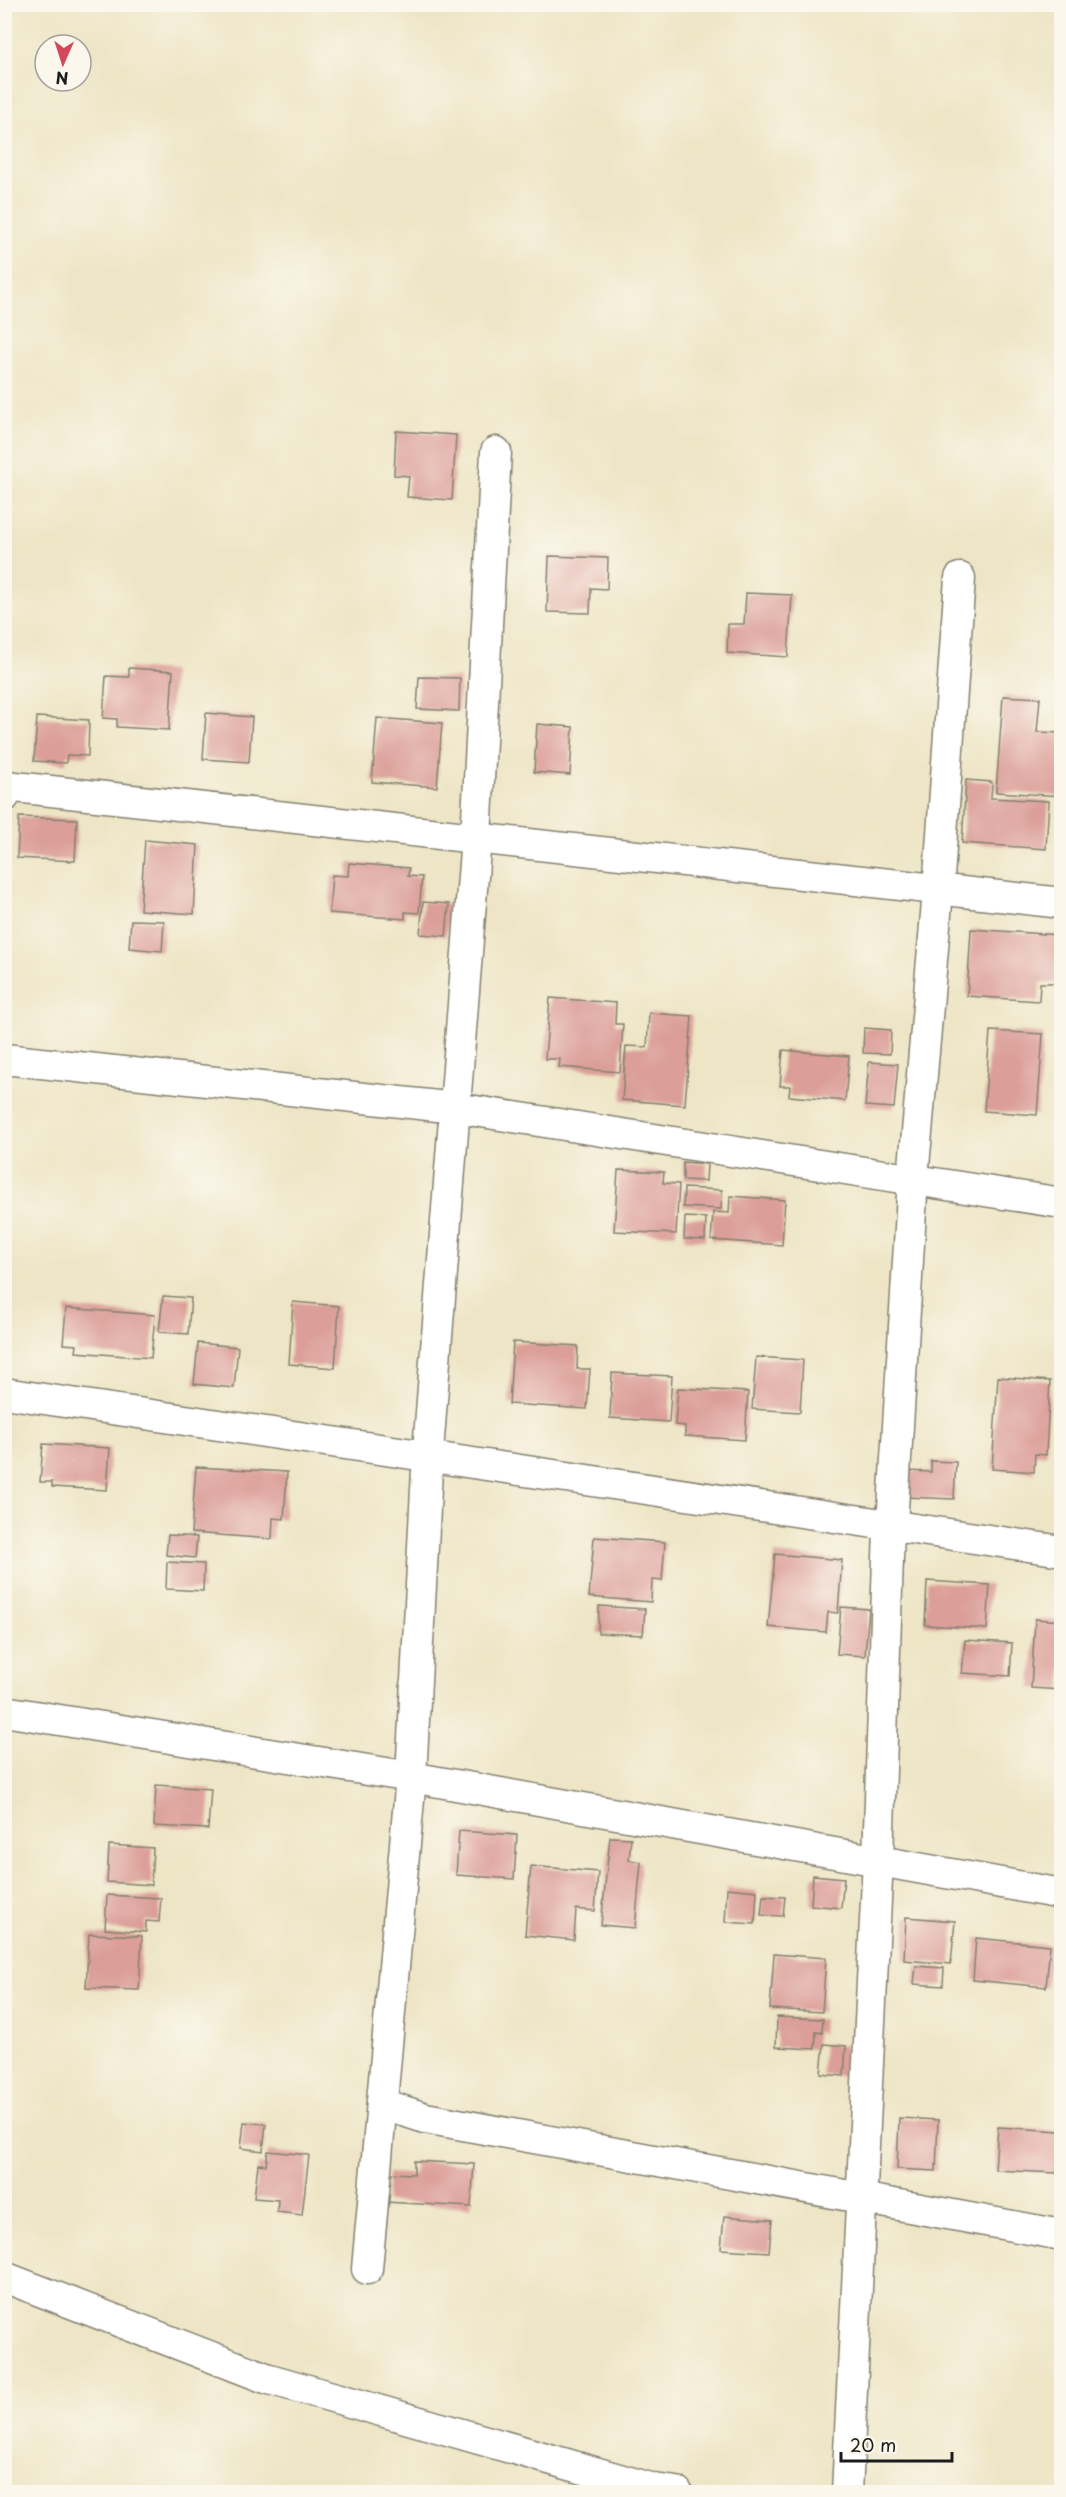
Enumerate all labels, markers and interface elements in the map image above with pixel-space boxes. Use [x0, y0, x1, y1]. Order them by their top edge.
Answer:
north arrow [33, 33, 93, 93]
text: N [55, 67, 69, 91]
scale bar [841, 2425, 952, 2463]
text: 20 m [850, 2431, 896, 2458]

